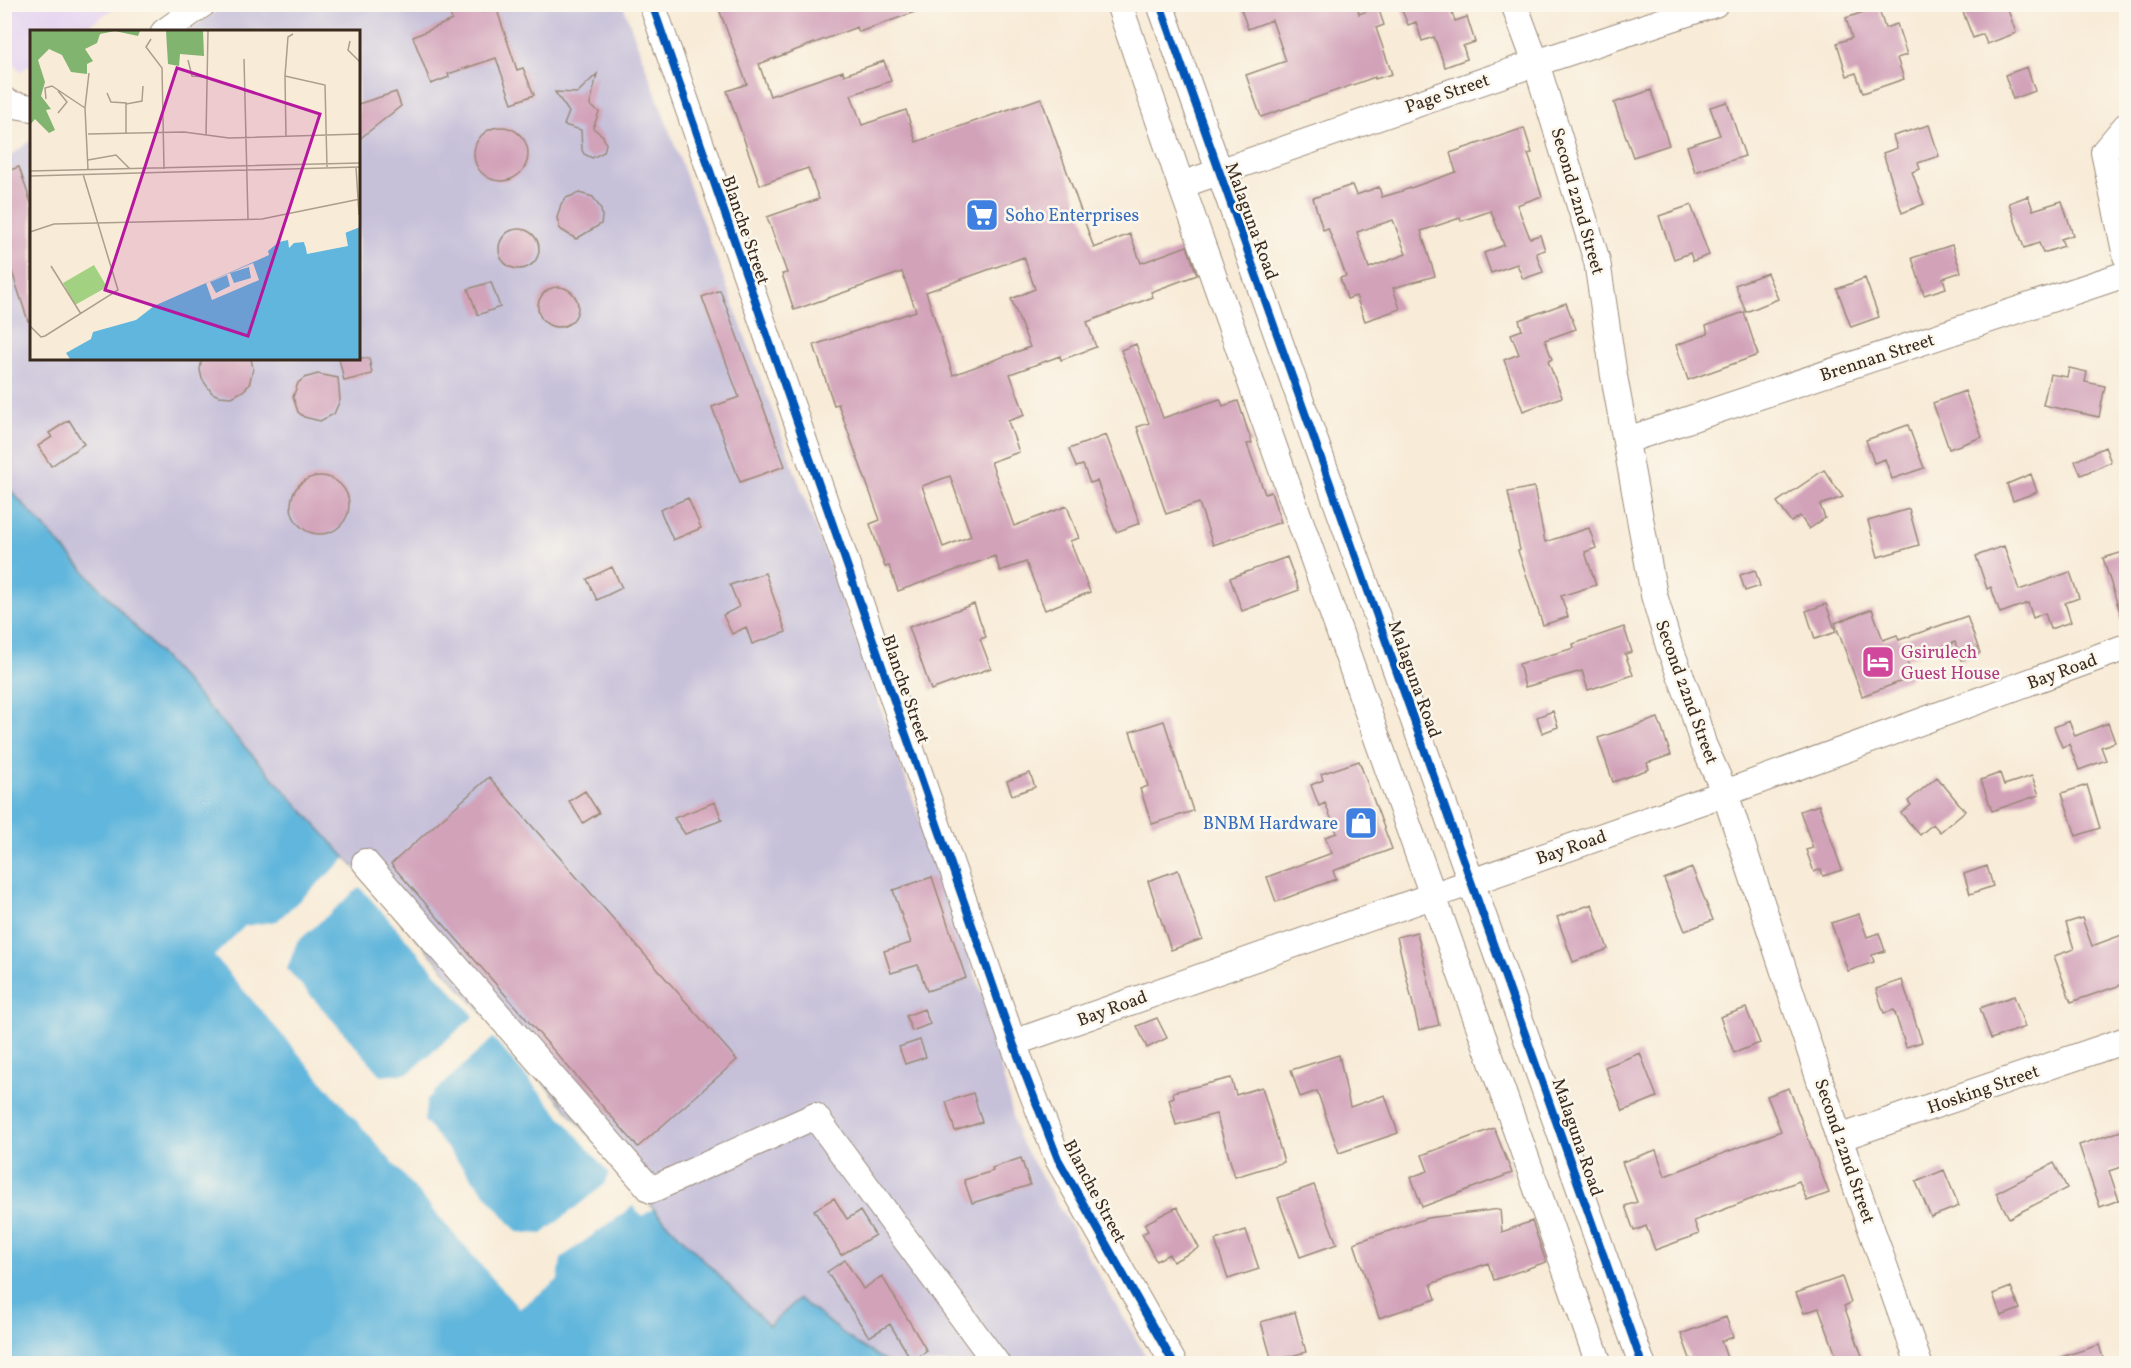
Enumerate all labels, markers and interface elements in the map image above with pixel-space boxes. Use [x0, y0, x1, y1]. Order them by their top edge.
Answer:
inset map [30, 30, 360, 360]
street label: Page Street [1402, 68, 1493, 121]
street label: Second 22nd Street [1544, 125, 1609, 278]
street label: Malaguna Road [1218, 159, 1283, 284]
street label: Blanche Street [714, 173, 775, 288]
supermarket icon: Soho Enterprises [964, 197, 1000, 233]
place label: Soho Enterprises [1005, 204, 1139, 229]
street label: Brennan Street [1817, 328, 1938, 389]
street label: Malaguna Road [1381, 617, 1446, 742]
street label: Second 22nd Street [1648, 617, 1723, 768]
street label: Blanche Street [874, 632, 935, 747]
place label: Gsirulech Guest House [1901, 641, 2000, 687]
hotel icon: Gsirulech Guest House [1860, 644, 1896, 680]
street label: Bay Road [2024, 648, 2101, 697]
shop icon: BNBM Hardware [1343, 805, 1379, 841]
place label: BNBM Hardware [1203, 812, 1338, 837]
street label: Bay Road [1533, 825, 1610, 872]
street label: Bay Road [1074, 985, 1151, 1034]
street label: Hosking Street [1924, 1060, 2043, 1121]
street label: Malaguna Road [1545, 1075, 1608, 1200]
street label: Second 22nd Street [1807, 1076, 1880, 1227]
street label: Blanche Street [1056, 1136, 1131, 1248]

